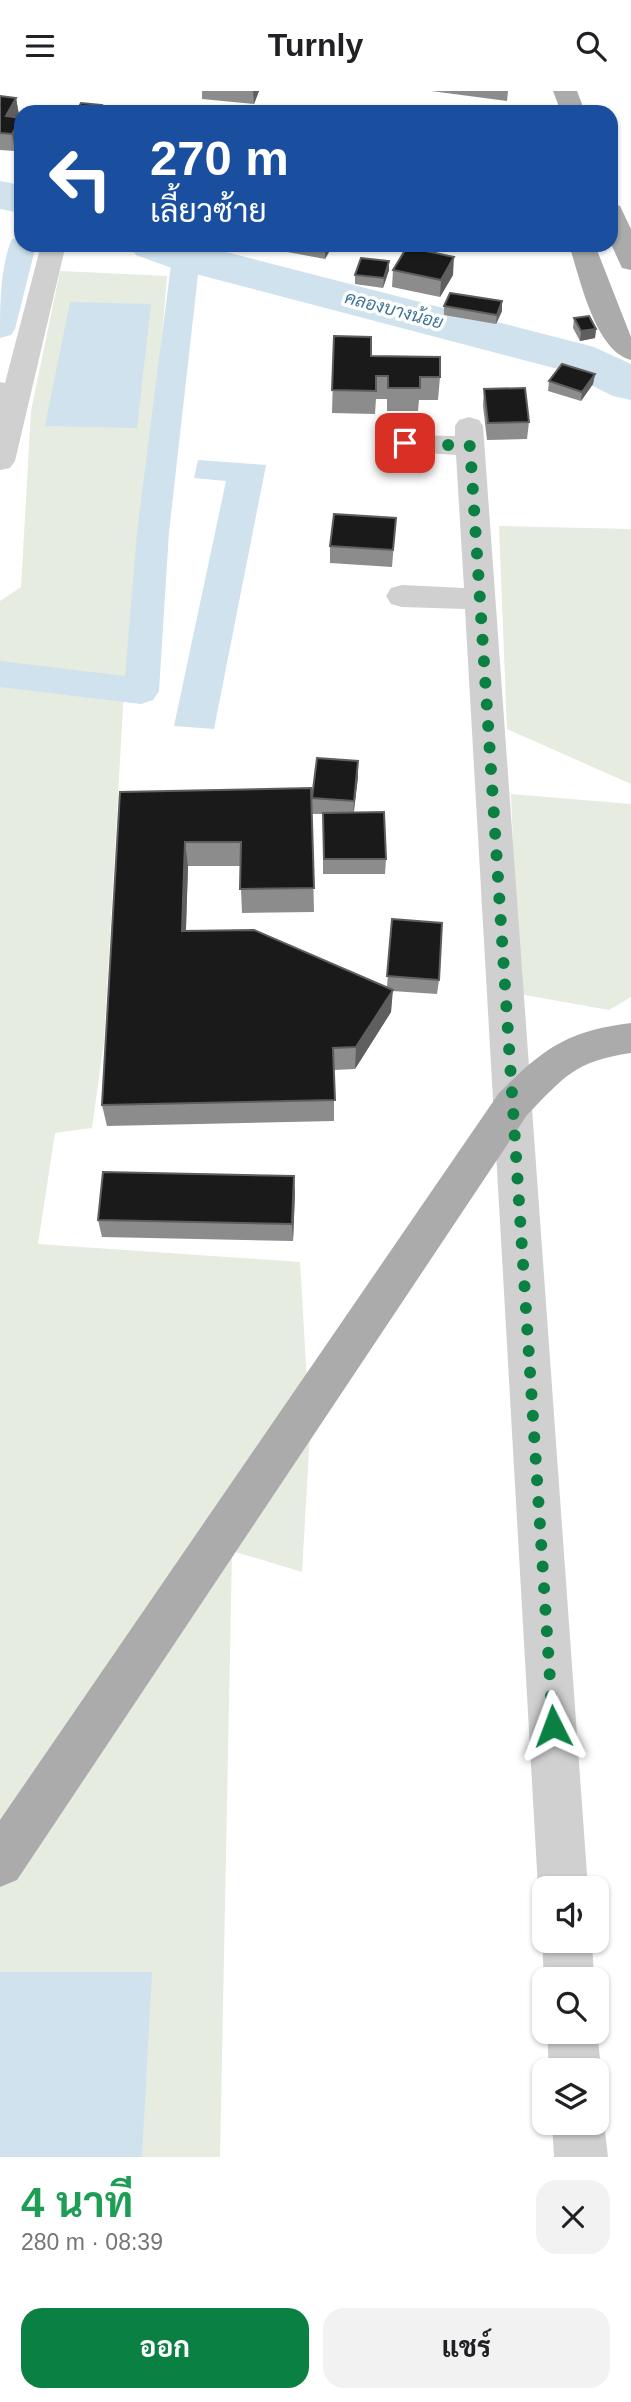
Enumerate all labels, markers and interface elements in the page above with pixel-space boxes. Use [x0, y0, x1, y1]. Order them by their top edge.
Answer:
icon: menu [21, 27, 59, 65]
text: Turnly [268, 27, 363, 63]
icon: search [572, 27, 610, 65]
text: 270 m [150, 131, 289, 185]
icon: left [35, 133, 126, 224]
text: เลี้ยวซ้าย [150, 193, 267, 229]
water label: คลองบางน้อย [343, 285, 446, 333]
pin [375, 413, 435, 473]
icon: arrive [386, 424, 424, 462]
position arrow [516, 1689, 590, 1763]
map controls [532, 1876, 609, 2135]
button: sound [532, 1876, 609, 1953]
button: search [532, 1967, 609, 2044]
button: layers [532, 2058, 609, 2135]
text: 4 นาที [21, 2179, 133, 2226]
button: close [536, 2180, 610, 2254]
text: 280 m · 08:39 [21, 2229, 163, 2255]
button: ออก [21, 2308, 309, 2388]
button: แชร์ [323, 2308, 610, 2388]

